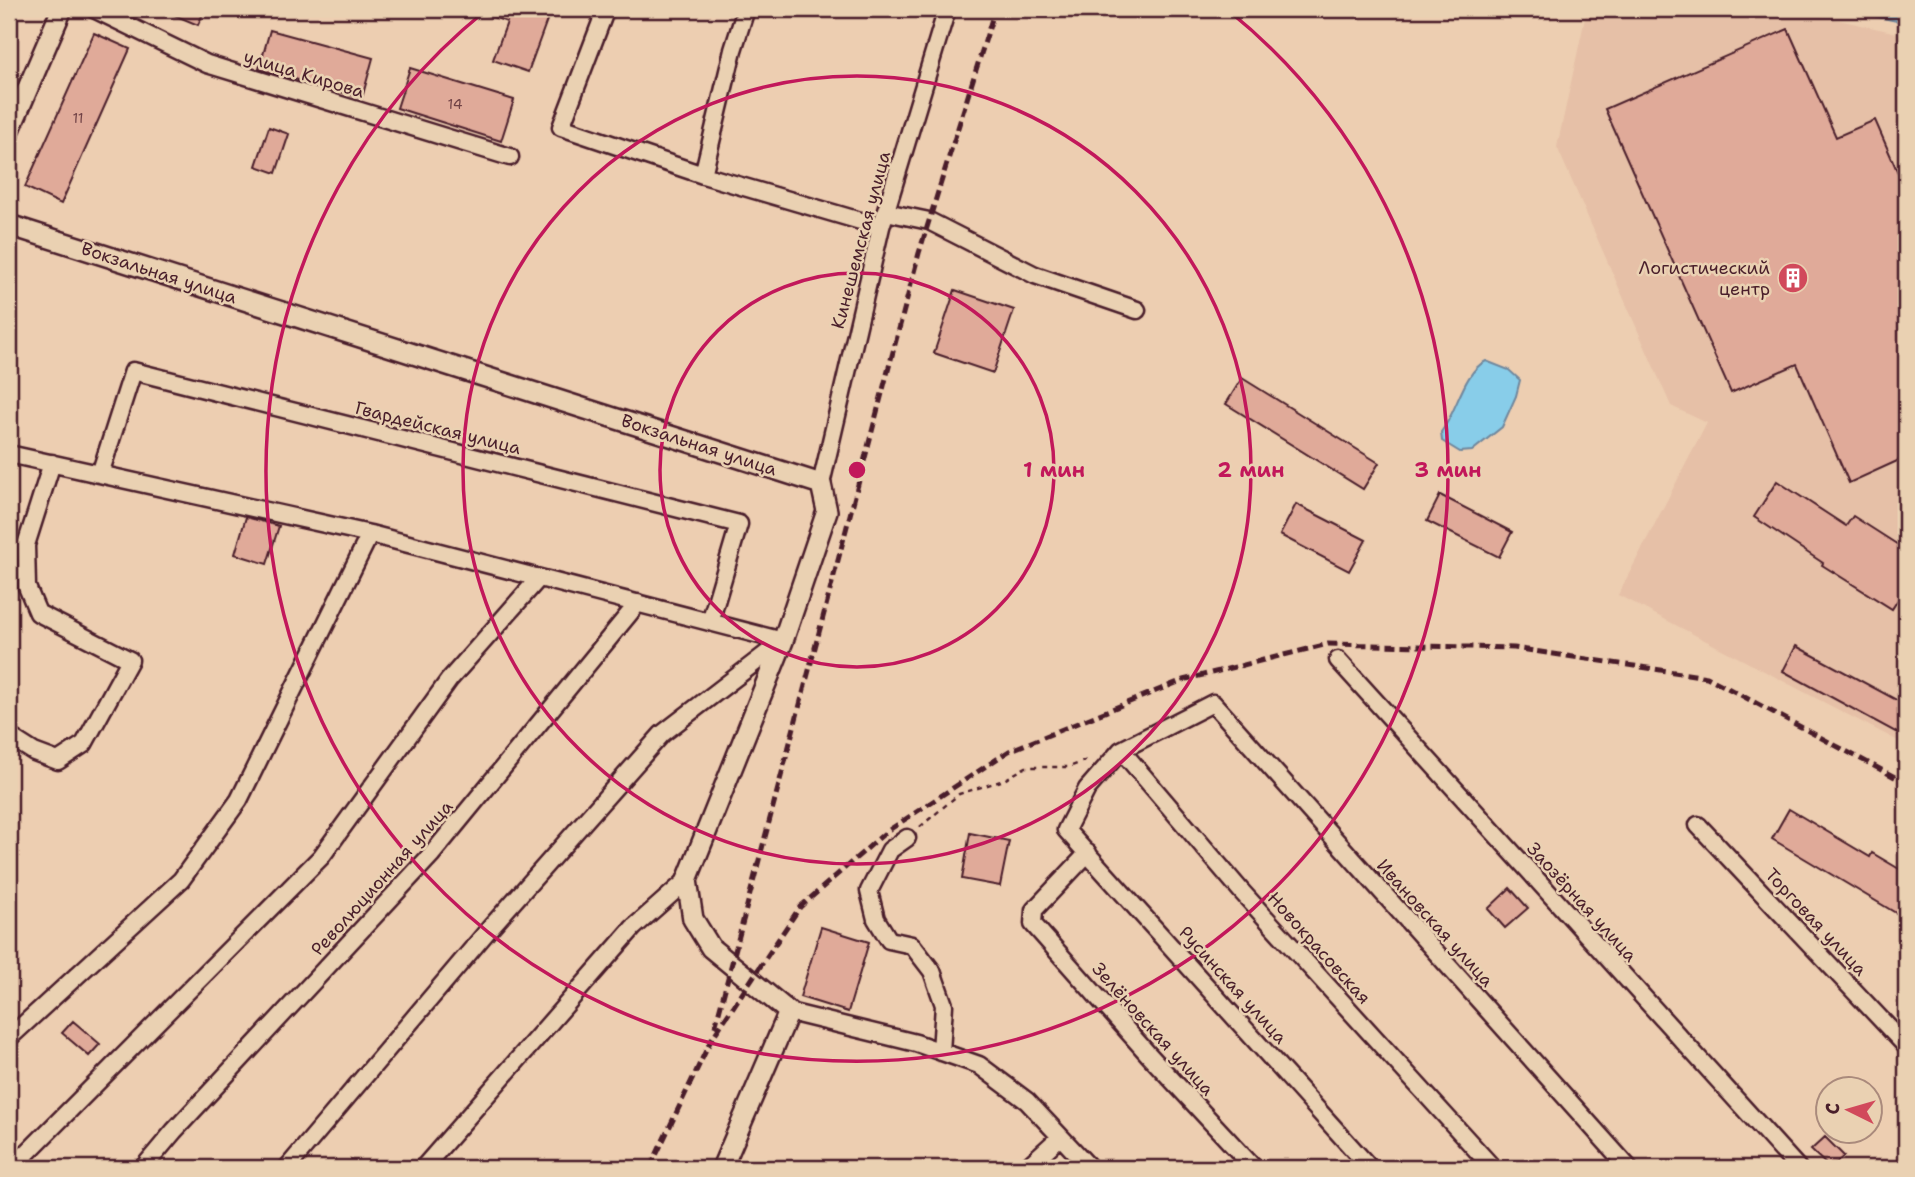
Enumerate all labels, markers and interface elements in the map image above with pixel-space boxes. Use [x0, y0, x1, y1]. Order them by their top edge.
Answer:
street label: улица Кирова [241, 44, 367, 104]
house number: 14 [447, 95, 463, 113]
house number: 11 [72, 109, 84, 127]
street label: Кинешемская улица [826, 148, 896, 332]
street label: Вокзальная улица [78, 236, 240, 310]
place label: Логистический центр [1639, 256, 1770, 301]
building icon: Логистический центр [1776, 261, 1810, 295]
street label: Гвардейская улица [353, 396, 523, 460]
street label: Вокзальная улица [618, 408, 780, 482]
text: 1 мин [1023, 456, 1085, 484]
text: 2 мин [1217, 456, 1285, 484]
text: 3 мин [1414, 456, 1482, 484]
centre of rings [845, 458, 869, 482]
street label: Революционная улица [306, 795, 458, 961]
street label: Заозёрная улица [1522, 837, 1642, 967]
street label: Ивановская улица [1371, 854, 1499, 992]
street label: Торговая улица [1760, 863, 1872, 981]
street label: Новокрасовская [1262, 887, 1376, 1009]
street label: Русинская улица [1174, 921, 1292, 1049]
street label: Зелёновская улица [1087, 957, 1219, 1101]
north arrow [1814, 1076, 1884, 1146]
text: С [1820, 1102, 1846, 1115]

